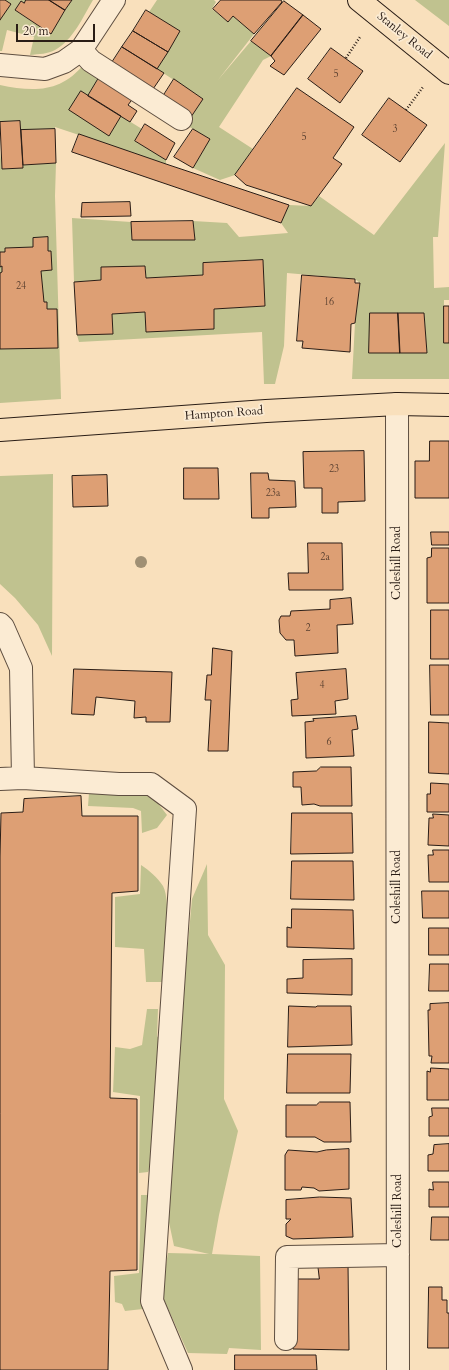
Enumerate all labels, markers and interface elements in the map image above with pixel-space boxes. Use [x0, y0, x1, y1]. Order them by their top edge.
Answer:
street label: Stanley Road [374, 10, 434, 62]
scale bar [18, 16, 97, 42]
text: 20 m [23, 23, 49, 39]
house number: 5 [333, 69, 339, 81]
house number: 3 [392, 124, 398, 136]
house number: 5 [301, 132, 307, 144]
house number: 24 [16, 281, 26, 293]
house number: 16 [324, 297, 334, 309]
street label: Hampton Road [184, 404, 264, 424]
house number: 23 [329, 464, 339, 476]
house number: 23a [266, 488, 280, 500]
street label: Coleshill Road [390, 526, 404, 600]
house number: 2a [320, 552, 330, 564]
house number: 2 [305, 623, 311, 635]
house number: 4 [319, 680, 325, 692]
house number: 6 [326, 737, 332, 749]
street label: Coleshill Road [390, 850, 404, 924]
street label: Coleshill Road [391, 1174, 405, 1248]

